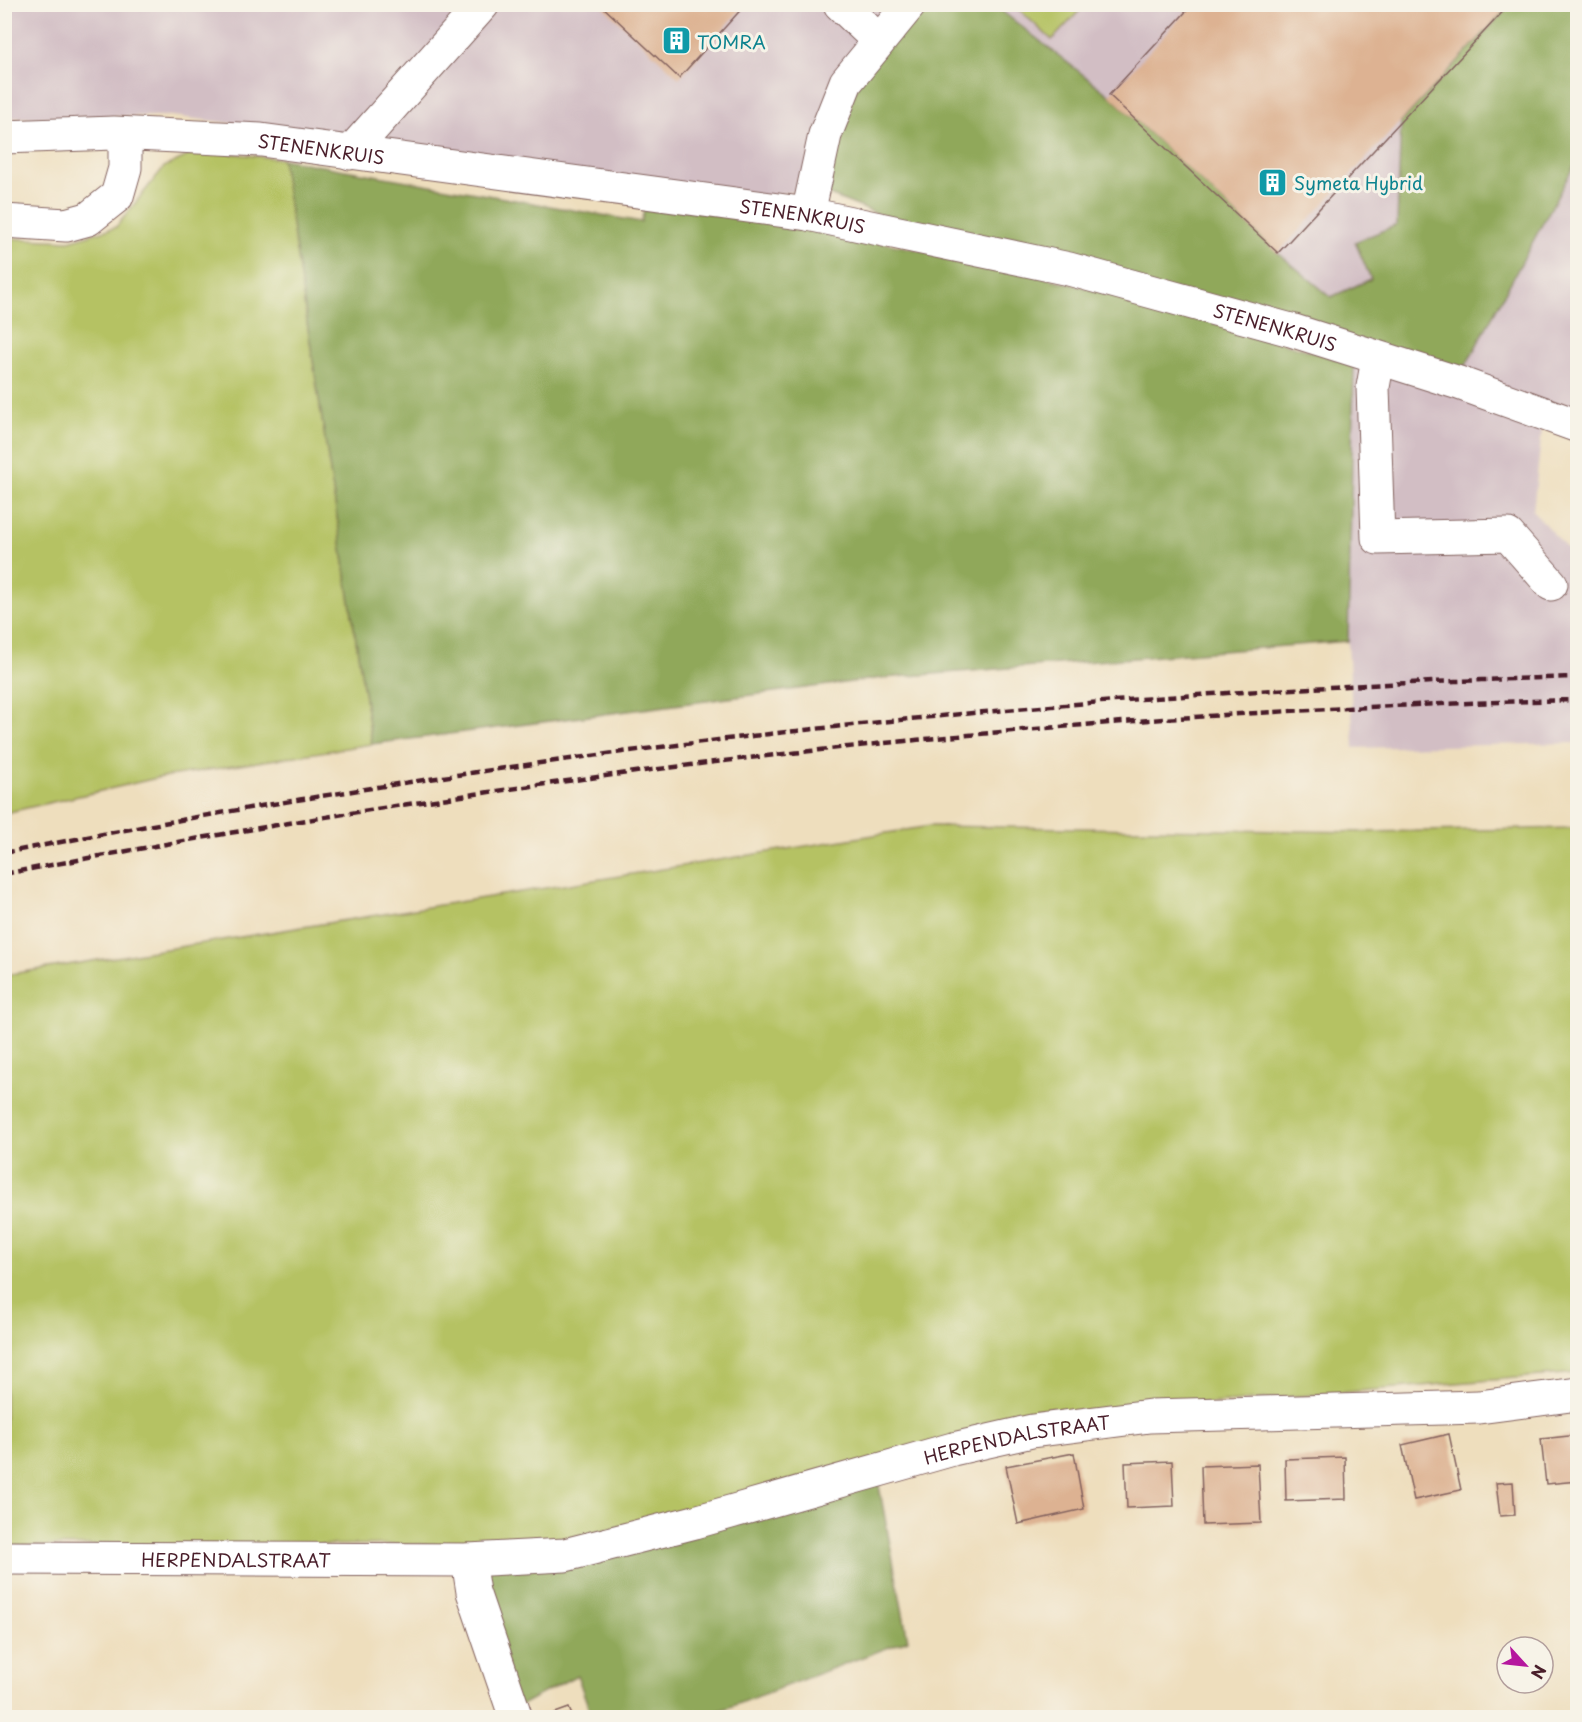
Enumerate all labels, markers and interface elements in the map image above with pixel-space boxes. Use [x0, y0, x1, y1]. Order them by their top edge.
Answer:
building icon: TOMRA [660, 25, 692, 57]
place label: TOMRA [697, 28, 766, 55]
street label: STENENKRUIS [256, 126, 386, 170]
building icon: Symeta Hybrid [1257, 166, 1289, 198]
place label: Symeta Hybrid [1294, 169, 1423, 196]
street label: STENENKRUIS [738, 191, 868, 239]
street label: STENENKRUIS [1210, 296, 1340, 357]
street label: HERPENDALSTRAAT [920, 1408, 1112, 1470]
street label: HERPENDALSTRAAT [141, 1545, 331, 1573]
north arrow [1495, 1635, 1555, 1695]
text: N [1526, 1661, 1553, 1683]

